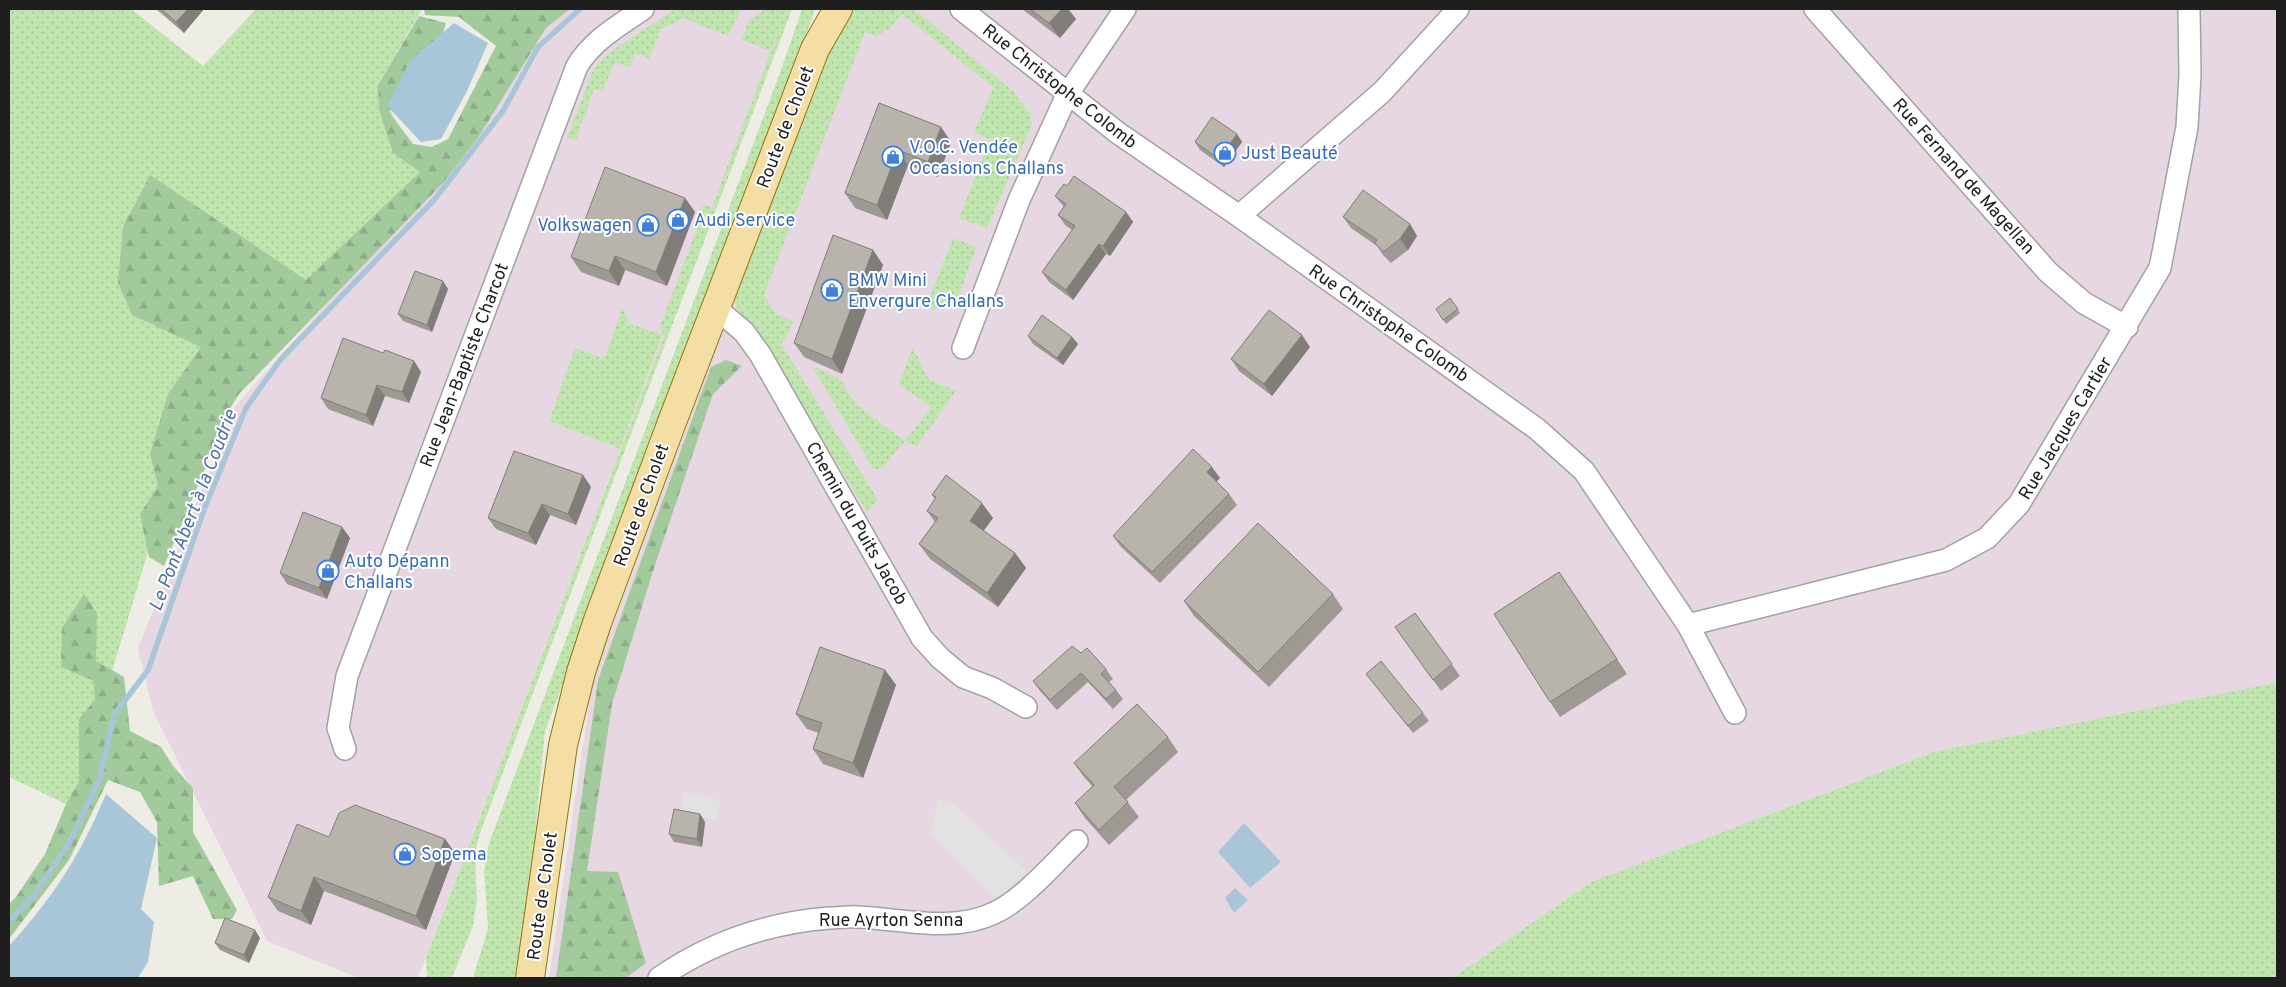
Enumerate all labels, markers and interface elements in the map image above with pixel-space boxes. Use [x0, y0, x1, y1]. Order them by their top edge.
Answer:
street label: Rue Christophe Colomb [977, 20, 1141, 155]
street label: Route de Cholet [752, 63, 820, 192]
street label: Rue Fernand de Magellan [1887, 94, 2039, 260]
place label: V.O.C. Vendée Occasions Challans [909, 137, 1064, 181]
shop icon: Just Beauté [1213, 141, 1237, 165]
place label: Just Beauté [1241, 143, 1338, 166]
shop icon: V.O.C. Vendée Occasions Challans [881, 145, 905, 169]
shop icon: Audi Service [666, 208, 690, 232]
place label: Audi Service [694, 210, 795, 233]
shop icon: Volkswagen [636, 213, 660, 237]
place label: Volkswagen [537, 215, 632, 238]
street label: Rue Jean-Baptiste Charcot [416, 260, 515, 471]
street label: Rue Christophe Colomb [1304, 260, 1473, 388]
place label: BMW Mini Envergure Challans [848, 270, 1004, 314]
shop icon: BMW Mini Envergure Challans [820, 278, 844, 302]
street label: Rue Jacques Cartier [2014, 353, 2118, 505]
water label: Le Pont Abert à la Coudrie [144, 406, 243, 615]
street label: Chemin du Puits Jacob [800, 438, 912, 609]
street label: Route de Cholet [609, 441, 675, 570]
place label: Auto Dépann Challans [344, 551, 450, 595]
shop icon: Auto Dépann Challans [316, 559, 340, 583]
street label: Route de Cholet [523, 831, 564, 962]
shop icon: Sopema [393, 842, 417, 866]
place label: Sopema [421, 844, 487, 867]
street label: Rue Ayrton Senna [819, 910, 963, 933]

